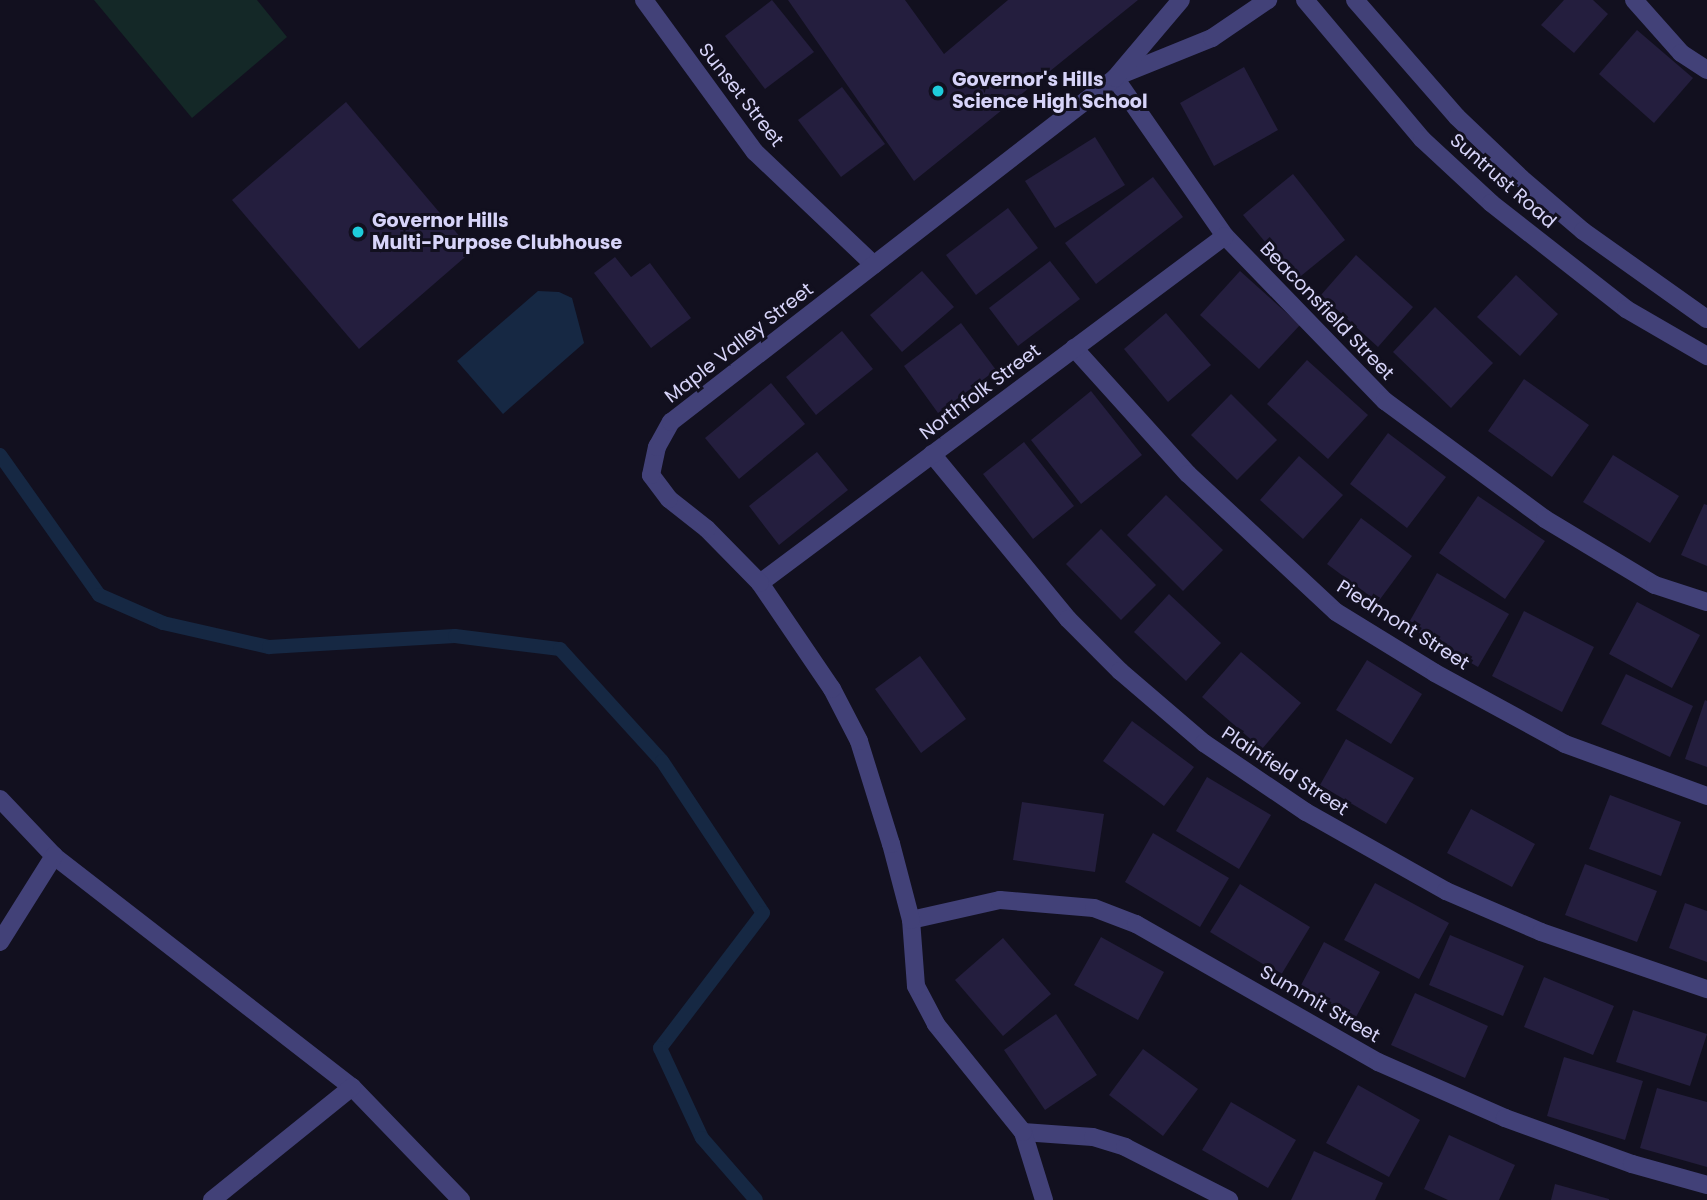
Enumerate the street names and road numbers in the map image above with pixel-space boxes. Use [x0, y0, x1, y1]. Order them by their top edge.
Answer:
street label: Sunset Street [694, 39, 788, 151]
street label: Suntrust Road [1445, 129, 1561, 233]
street label: Beaconsfield Street [1255, 237, 1399, 385]
street label: Maple Valley Street [660, 278, 818, 408]
street label: Northfolk Street [915, 339, 1045, 445]
street label: Piedmont Street [1333, 575, 1473, 675]
street label: Plainfield Street [1217, 722, 1353, 820]
street label: Summit Street [1256, 960, 1384, 1048]

